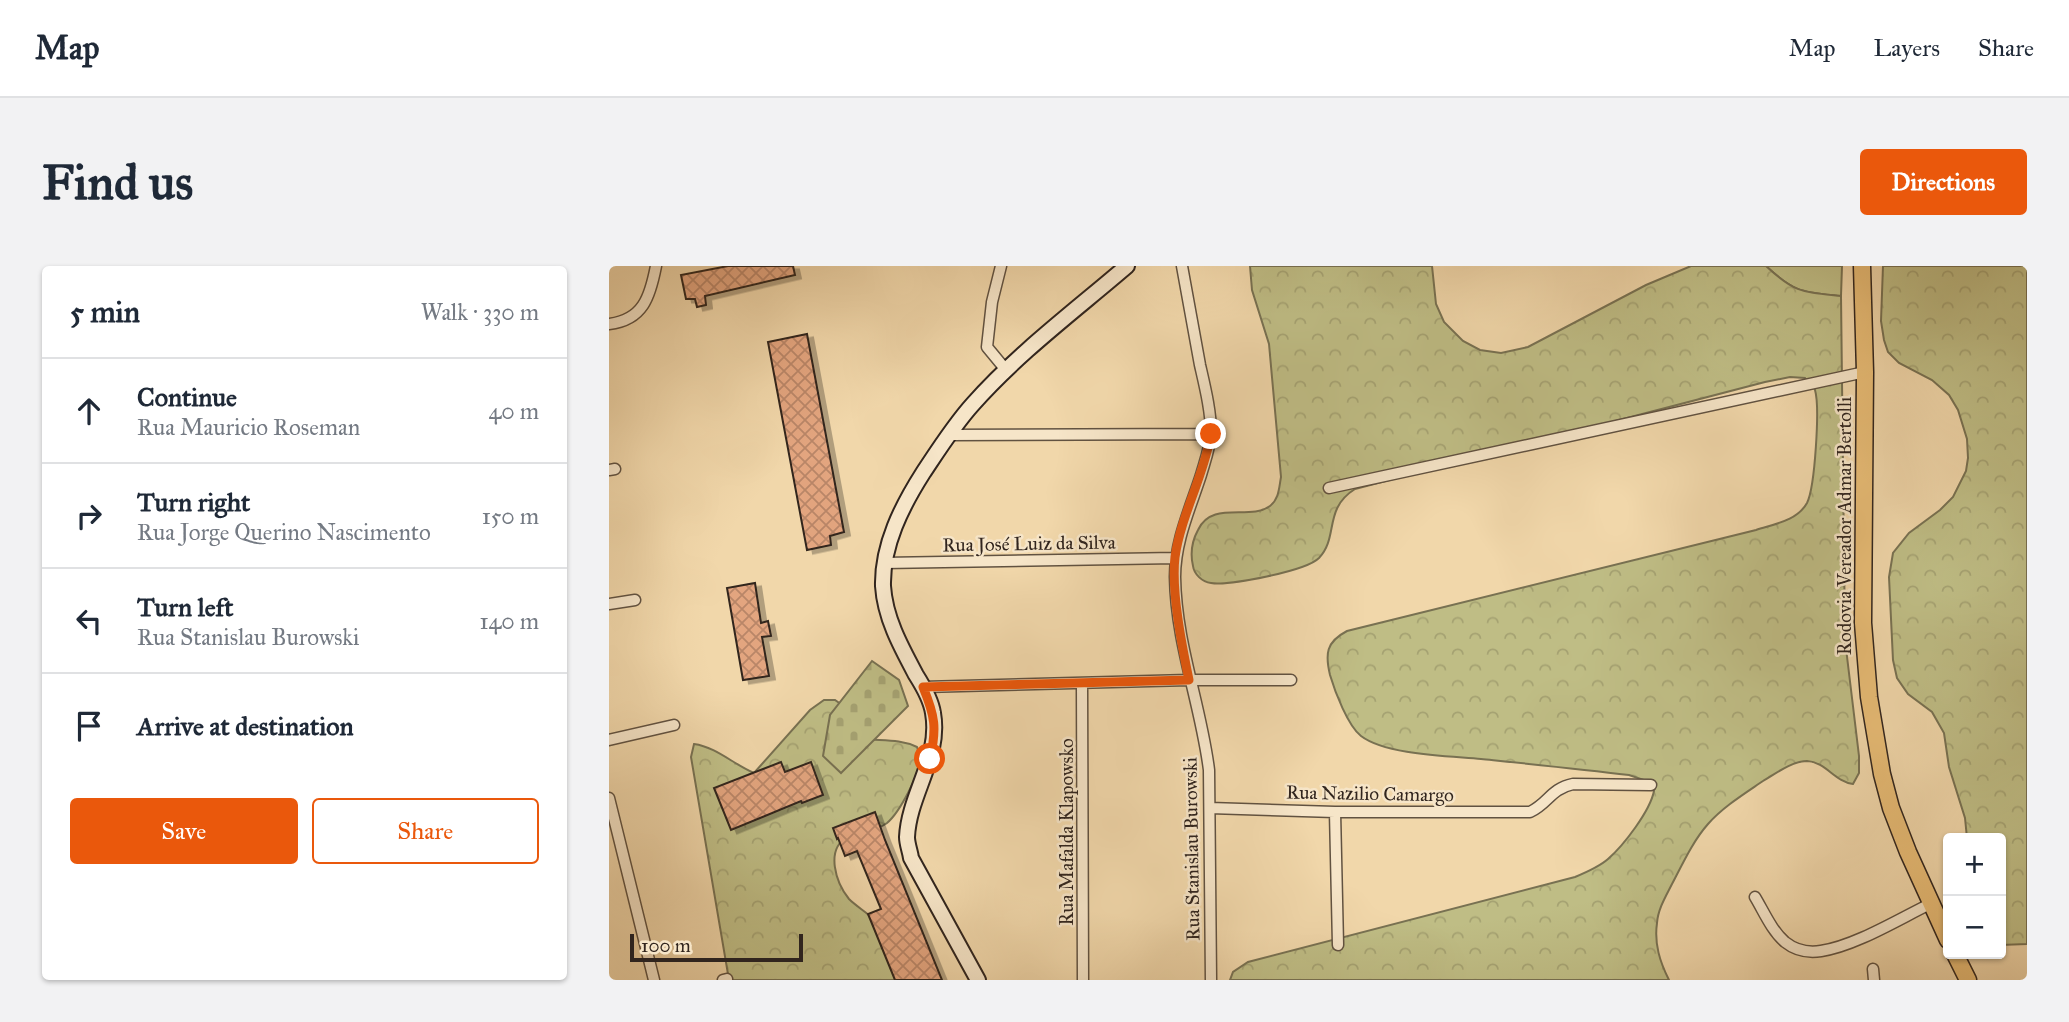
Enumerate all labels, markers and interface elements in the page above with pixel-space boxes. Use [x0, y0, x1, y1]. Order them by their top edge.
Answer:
text: Map [35, 28, 99, 68]
text: Map [1789, 33, 1836, 63]
text: Layers [1874, 33, 1940, 63]
text: Share [1978, 33, 2034, 63]
button: Directions [1860, 149, 2027, 215]
text: Find us [42, 153, 193, 212]
text: 5 min [70, 294, 140, 330]
text: Walk · 330 m [421, 298, 539, 326]
text: Continue [137, 381, 237, 413]
icon: ahead [70, 392, 108, 430]
text: 40 m [489, 397, 539, 425]
street label: Rodovia Vereador Admar Bertolli [1833, 397, 1856, 655]
text: Rua Mauricio Roseman [137, 413, 360, 441]
route end [1195, 418, 1226, 449]
text: Turn right [137, 486, 250, 518]
icon: right [70, 497, 108, 535]
text: 150 m [482, 502, 539, 530]
text: Rua Jorge Querino Nascimento [137, 518, 431, 546]
street label: Rua José Luiz da Silva [942, 530, 1117, 558]
text: Turn left [137, 591, 233, 623]
icon: left [70, 602, 108, 640]
text: 140 m [479, 607, 539, 635]
text: Rua Stanislau Burowski [137, 623, 359, 651]
icon: arrive [70, 707, 108, 745]
text: Arrive at destination [137, 710, 354, 742]
street label: Rua Mafalda Klapowsko [1055, 738, 1078, 926]
route start [914, 743, 945, 774]
street label: Rua Stanislau Burowski [1178, 757, 1205, 941]
street label: Rua Nazilio Camargo [1286, 781, 1454, 807]
button: Save [70, 798, 298, 864]
button: Share [312, 798, 539, 864]
map controls [1943, 833, 2006, 959]
button: + [1943, 833, 2006, 896]
button: − [1943, 896, 2006, 959]
scale bar [630, 931, 803, 963]
text: 100 m [641, 934, 691, 957]

